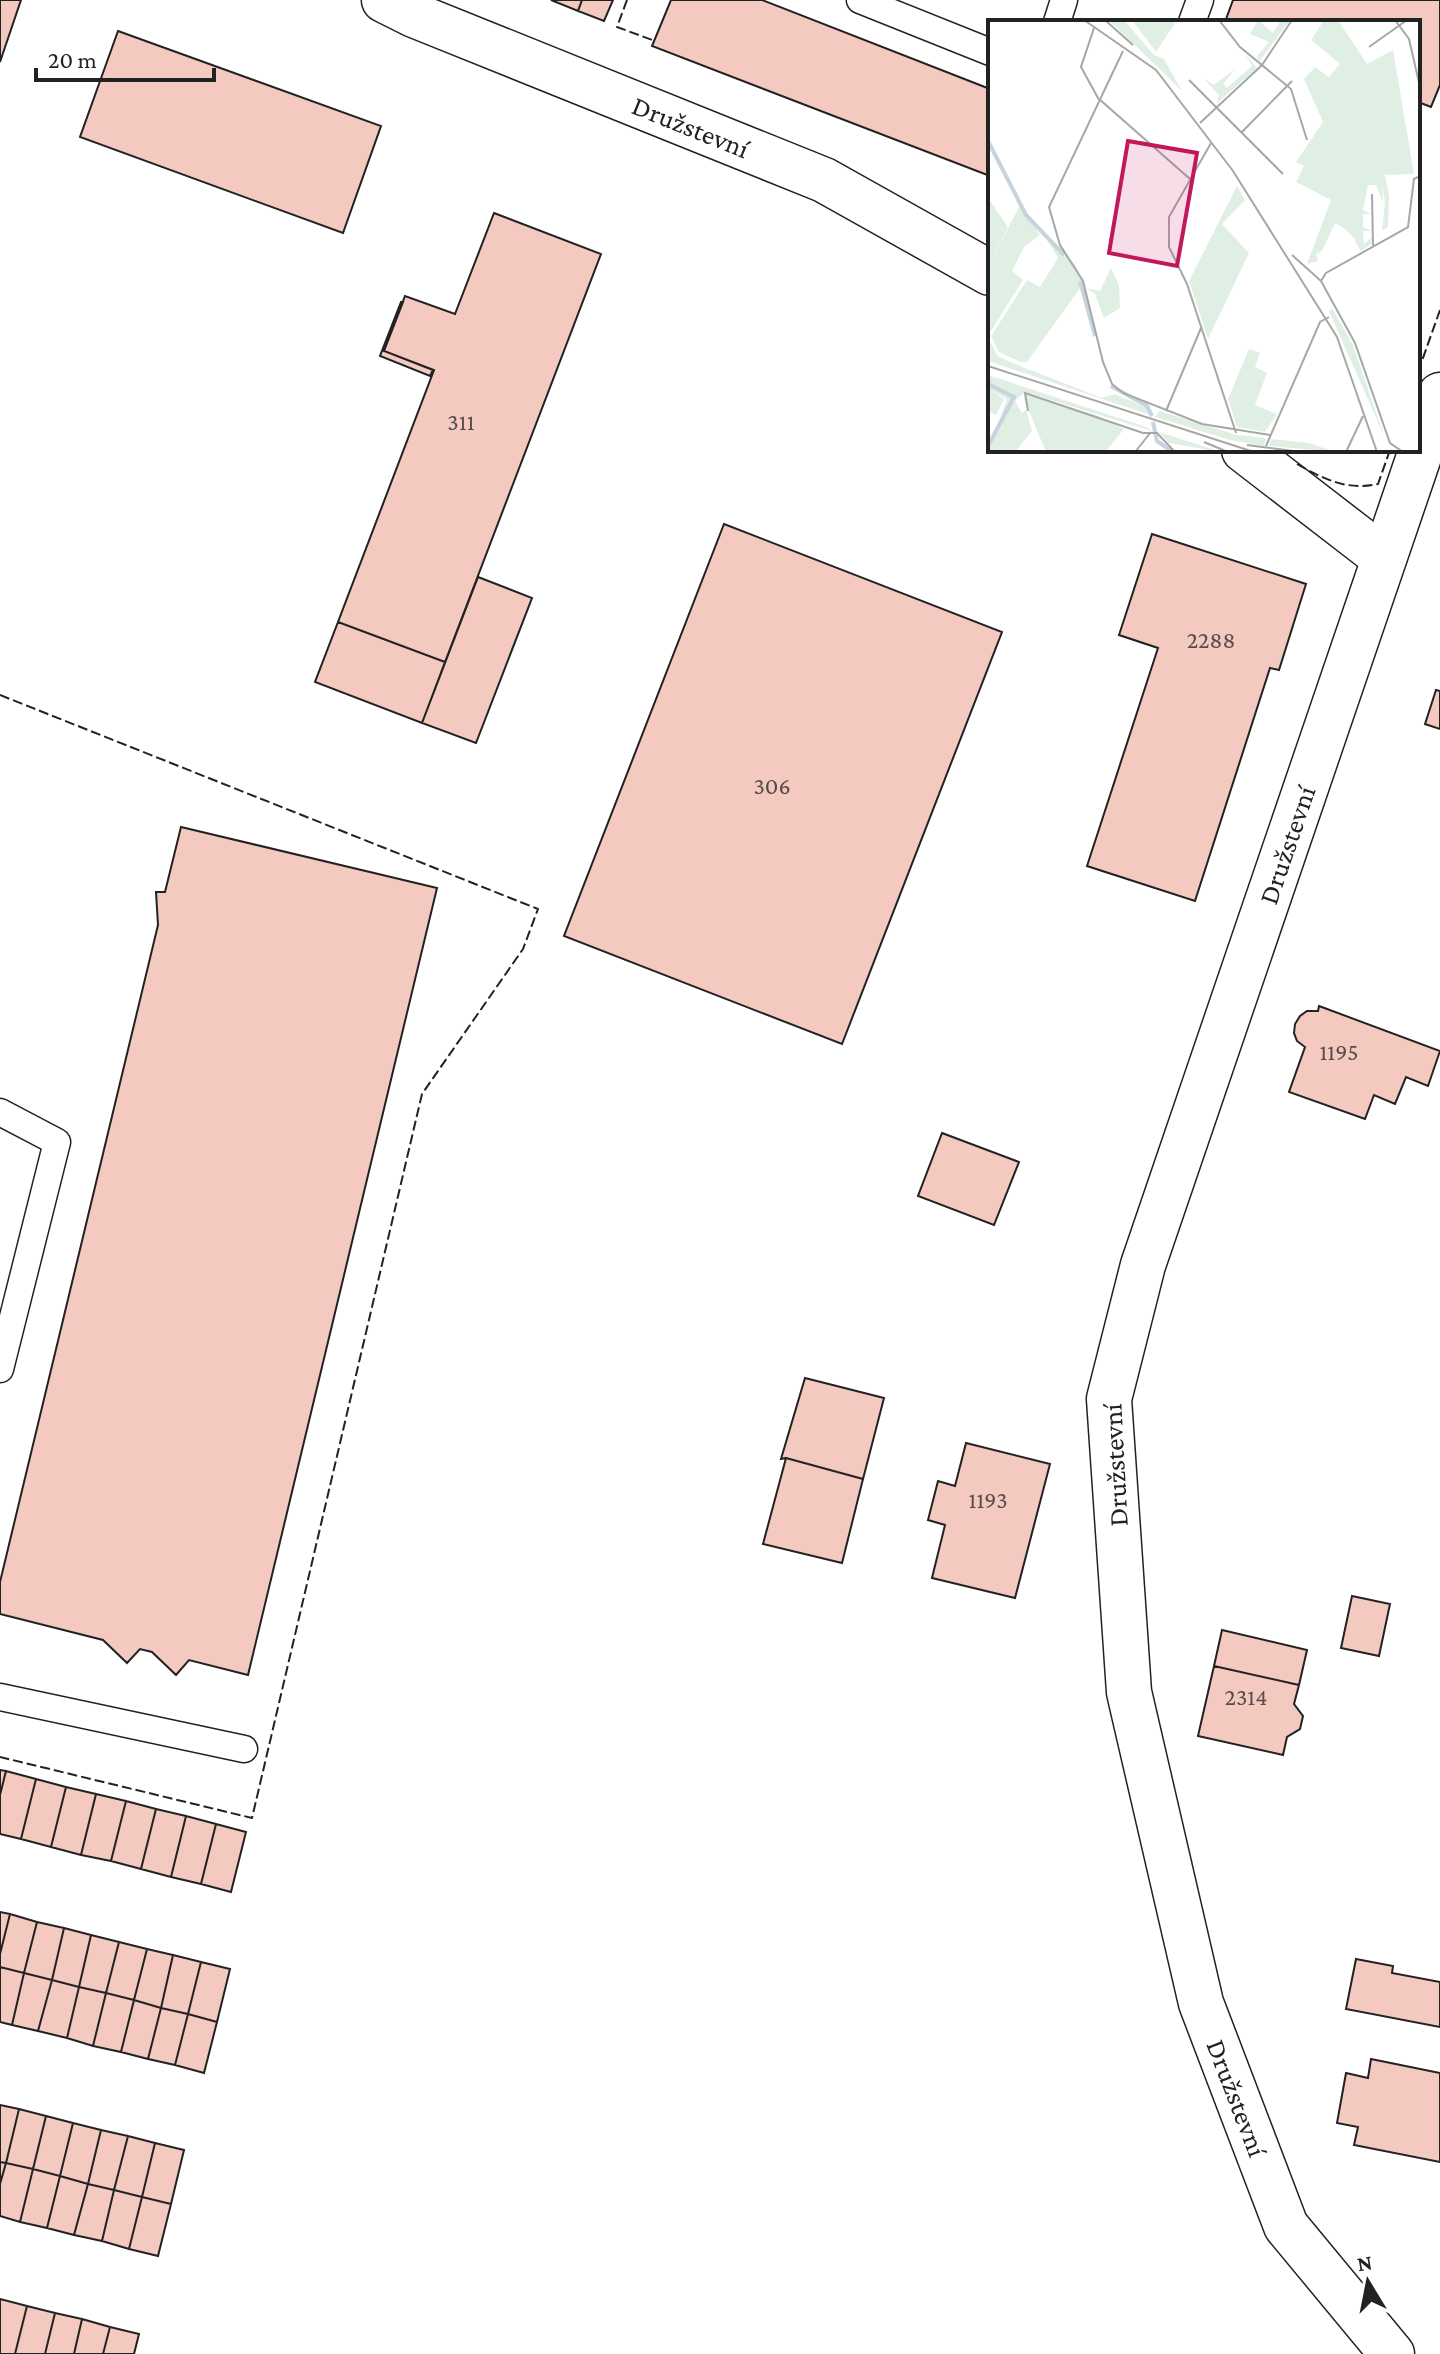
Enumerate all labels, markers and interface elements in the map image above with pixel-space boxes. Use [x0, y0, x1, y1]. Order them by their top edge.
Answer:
inset map [988, 20, 1420, 452]
scale bar [36, 32, 214, 82]
text: 20 m [48, 46, 97, 73]
street label: Družstevní [628, 89, 755, 164]
house number: 311 [447, 408, 475, 435]
house number: 2288 [1187, 626, 1235, 653]
house number: 306 [753, 772, 791, 799]
street label: Družstevní [1252, 780, 1322, 908]
house number: 1195 [1319, 1038, 1359, 1065]
street label: Družstevní [1096, 1401, 1134, 1527]
house number: 1193 [968, 1486, 1008, 1513]
house number: 2314 [1224, 1683, 1268, 1710]
street label: Družstevní [1200, 2035, 1274, 2163]
north arrow [1328, 2242, 1408, 2322]
text: N [1355, 2249, 1374, 2276]

